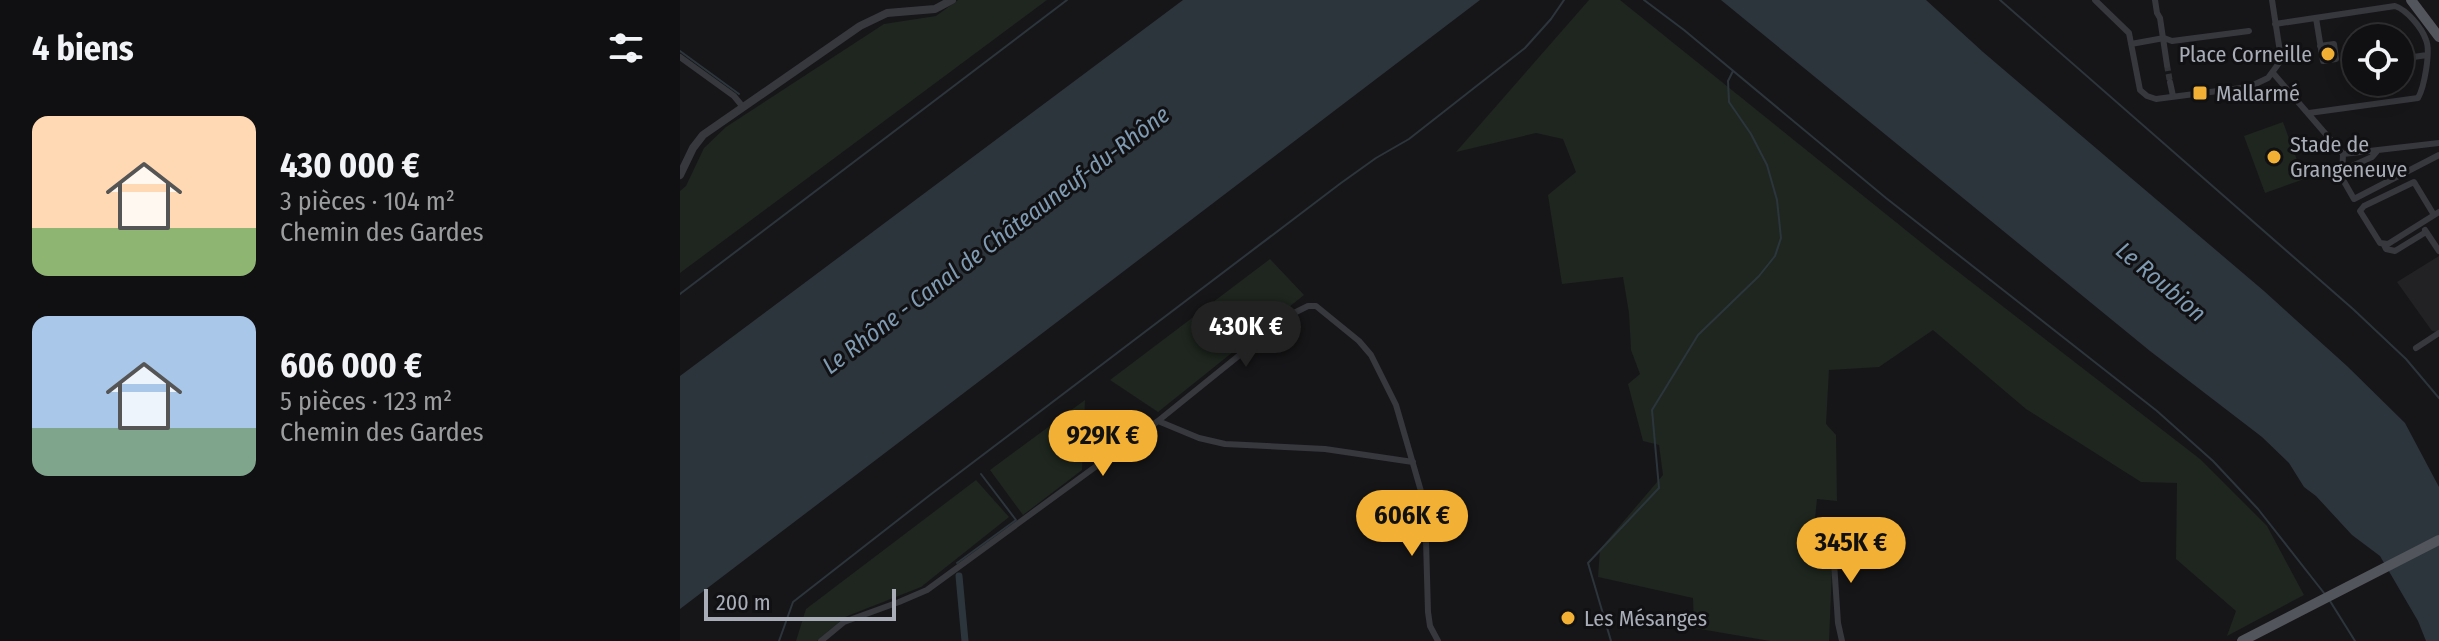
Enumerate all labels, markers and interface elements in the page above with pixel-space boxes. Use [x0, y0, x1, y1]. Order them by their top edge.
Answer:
map controls [2342, 24, 2414, 96]
button: locate [2342, 24, 2414, 96]
icon: filters [604, 26, 648, 70]
text: 4 biens [32, 28, 134, 69]
place label: Place Corneille [2179, 41, 2312, 68]
marker: Place Corneille [2319, 45, 2337, 63]
place label: Mallarmé [2216, 80, 2300, 107]
marker: Mallarmé [2191, 84, 2209, 102]
water label: Le Rhône - Canal de Châteauneuf-du-Rhône [817, 100, 1175, 380]
place label: Stade de Grangeneuve [2290, 131, 2407, 183]
text: 430 000 € [280, 145, 420, 186]
icon: home [96, 148, 192, 244]
marker: Stade de Grangeneuve [2265, 148, 2283, 166]
text: 3 pièces · 104 m² [280, 186, 455, 217]
text: Chemin des Gardes [280, 217, 484, 248]
water label: Le Roubion [2110, 236, 2212, 328]
pin: 430K € [1181, 301, 1311, 369]
text: 430K € [1209, 311, 1283, 342]
text: 606 000 € [280, 345, 422, 386]
icon: home [96, 348, 192, 444]
text: 5 pièces · 123 m² [280, 386, 452, 417]
pin: 929K € [1038, 410, 1168, 478]
text: Chemin des Gardes [280, 417, 484, 448]
text: 929K € [1067, 420, 1139, 451]
pin: 606K € [1347, 490, 1477, 558]
text: 606K € [1374, 500, 1450, 531]
pin: 345K € [1786, 517, 1916, 585]
text: 345K € [1815, 527, 1887, 558]
scale bar [704, 585, 896, 621]
text: 200 m [716, 589, 771, 616]
place label: Les Mésanges [1584, 605, 1707, 632]
marker: Les Mésanges [1559, 609, 1577, 627]

